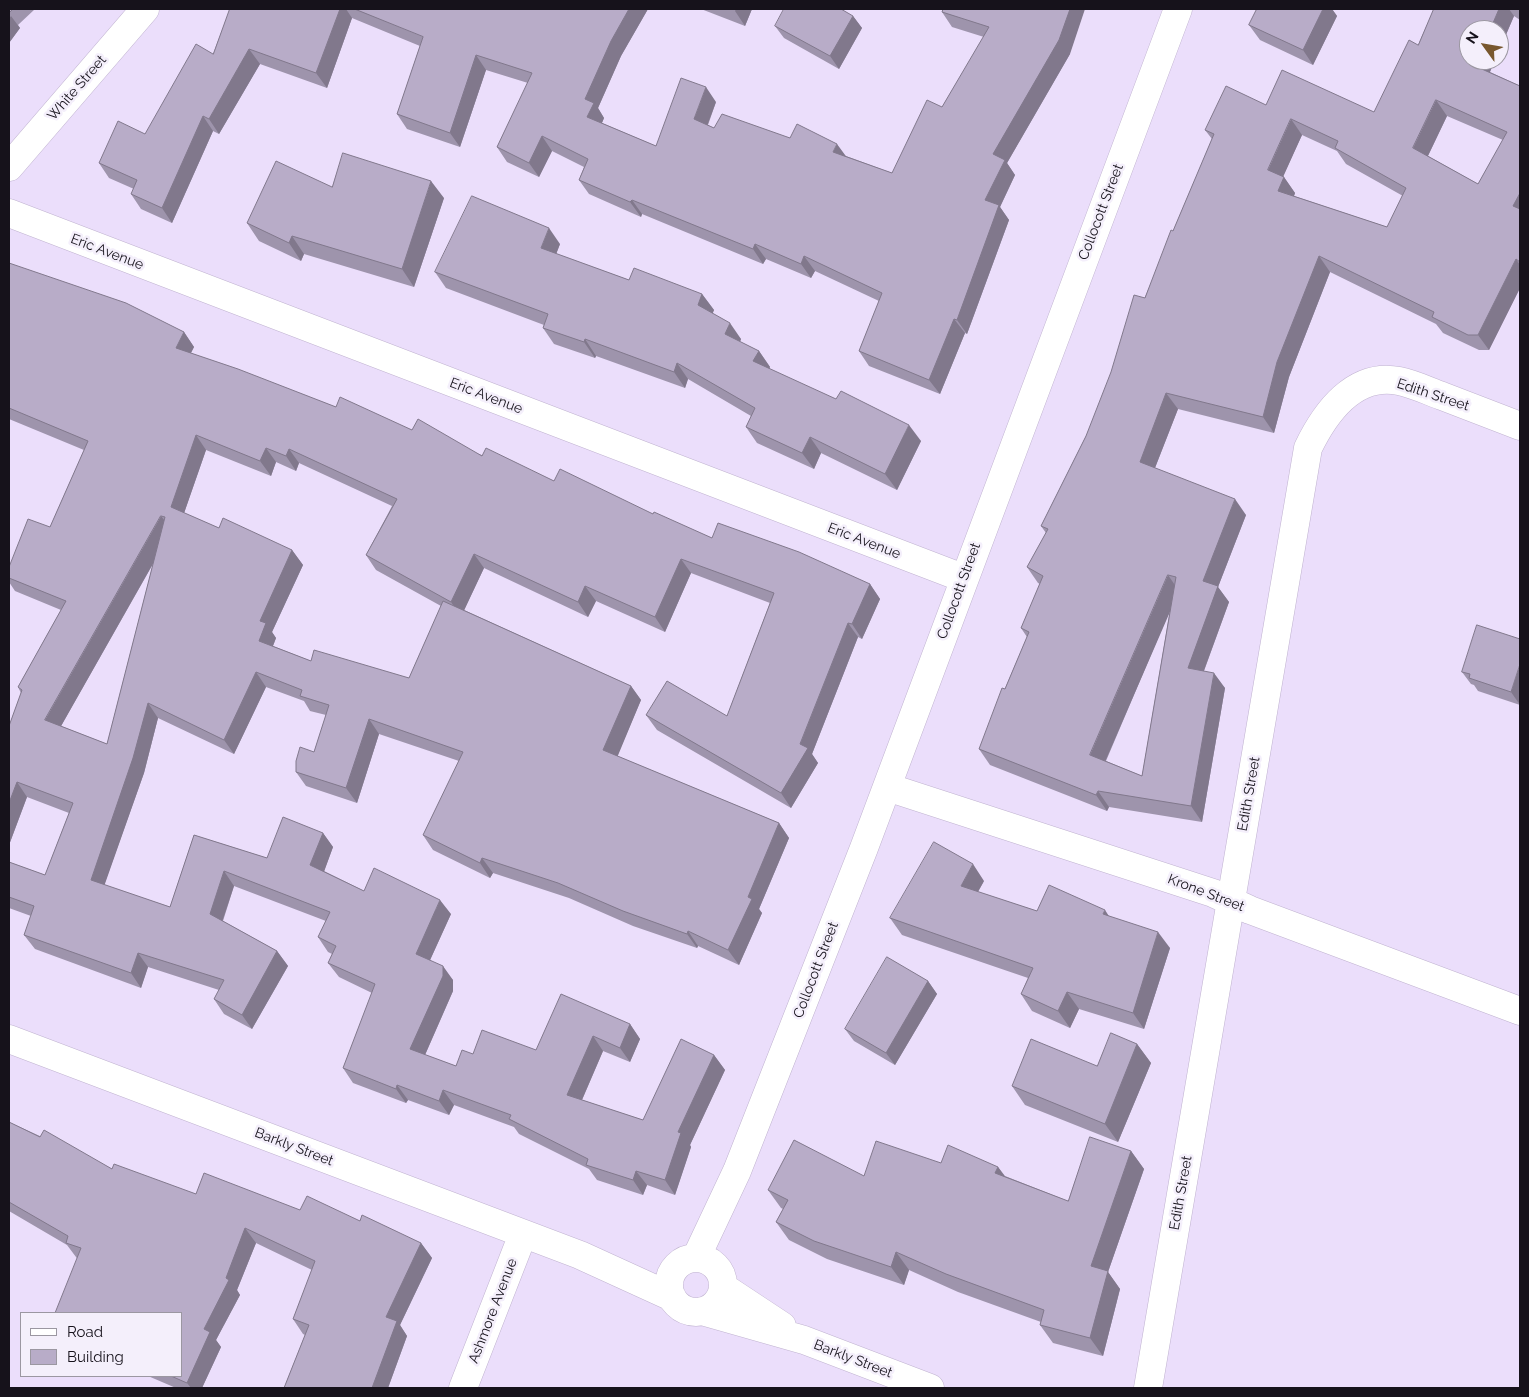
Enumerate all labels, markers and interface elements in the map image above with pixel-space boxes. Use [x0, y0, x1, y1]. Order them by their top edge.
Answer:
north arrow [1459, 20, 1509, 70]
text: N [1463, 29, 1482, 46]
street label: White Street [44, 52, 110, 124]
street label: Collocott Street [1075, 162, 1127, 262]
street label: Eric Avenue [68, 230, 146, 274]
street label: Eric Avenue [447, 374, 525, 418]
street label: Edith Street [1395, 375, 1471, 415]
street label: Eric Avenue [825, 519, 903, 563]
street label: Collocott Street [934, 540, 984, 642]
street label: Edith Street [1234, 755, 1264, 833]
street label: Krone Street [1165, 871, 1247, 915]
street label: Collocott Street [790, 920, 842, 1020]
street label: Barkly Street [252, 1124, 336, 1170]
street label: Edith Street [1166, 1154, 1196, 1232]
street label: Ashmore Avenue [465, 1256, 521, 1366]
legend [20, 1312, 182, 1377]
text: Road [67, 1323, 103, 1341]
street label: Barkly Street [811, 1336, 895, 1382]
text: Building [67, 1348, 124, 1366]

